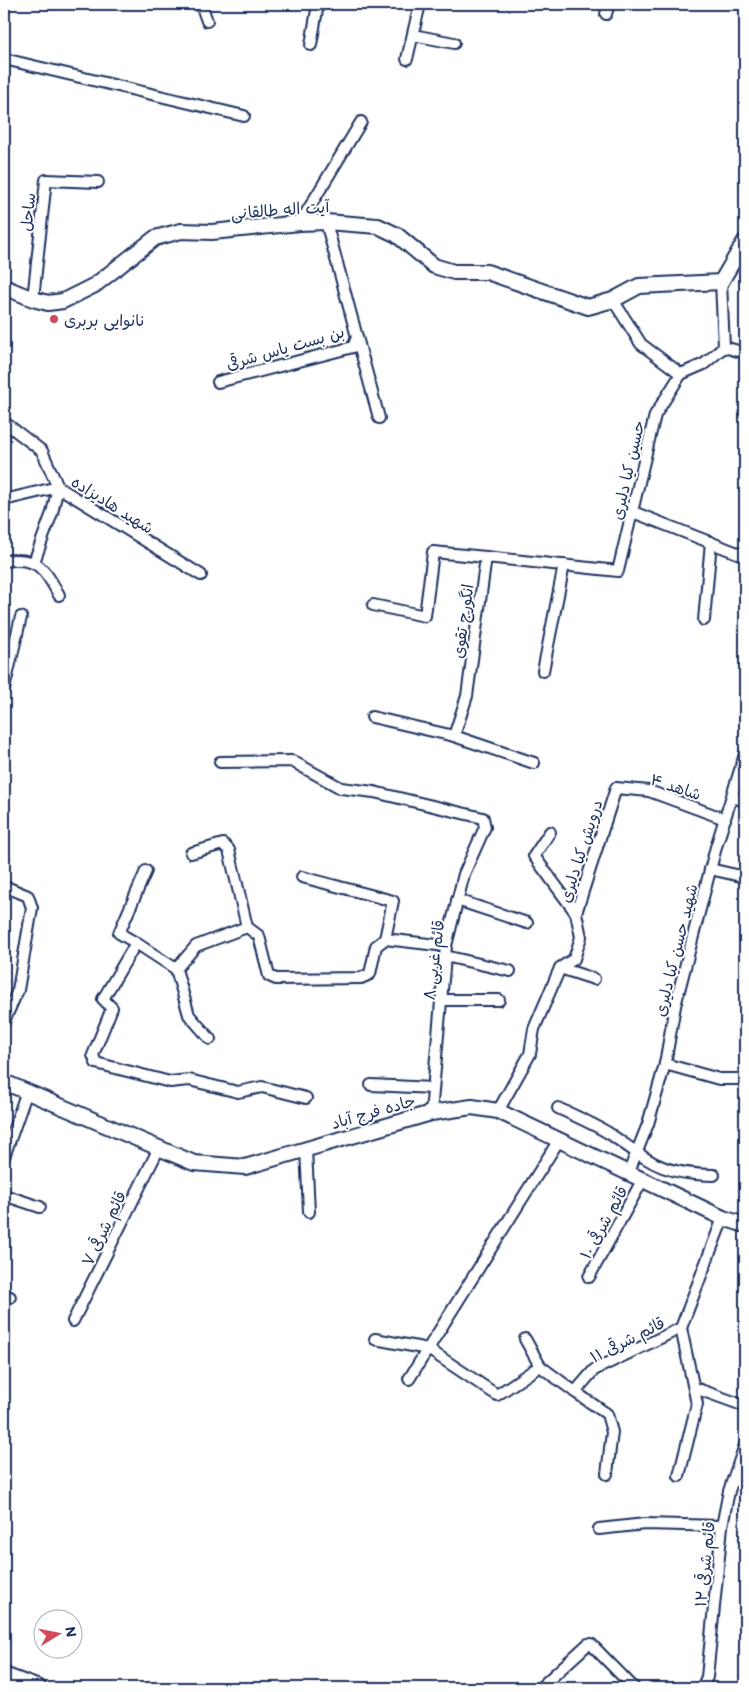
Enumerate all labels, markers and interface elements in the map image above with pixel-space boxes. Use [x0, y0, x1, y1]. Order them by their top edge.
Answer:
street label: ساحل [15, 192, 39, 232]
street label: آیت اله طالقانی [230, 195, 331, 224]
place label: نانوایی بربری [64, 309, 145, 331]
marker: نانوایی بربری [48, 313, 60, 325]
street label: بن بست یاس شرقی [223, 320, 347, 374]
street label: حسین کیا دلیری [605, 418, 649, 522]
street label: شهید هادیزاده [68, 470, 158, 538]
street label: انگورج تقوی [446, 582, 479, 660]
street label: شاهد ۴ [648, 768, 704, 804]
street label: درویش کیا دلیری [553, 797, 607, 905]
street label: شهید حسن کیا دلیری [648, 881, 702, 1019]
street label: قائم غربی ۸ [418, 919, 451, 1002]
street label: جاده فرج آباد [328, 1089, 418, 1134]
street label: قائم شرقی ۱۰ [574, 1182, 634, 1264]
street label: قائم شرقی ۷ [76, 1187, 133, 1270]
street label: قائم شرقی ۱۱ [586, 1311, 669, 1369]
street label: قائم شرقی ۱۲ [689, 1520, 722, 1608]
north arrow [32, 1610, 82, 1660]
text: N [61, 1625, 82, 1639]

